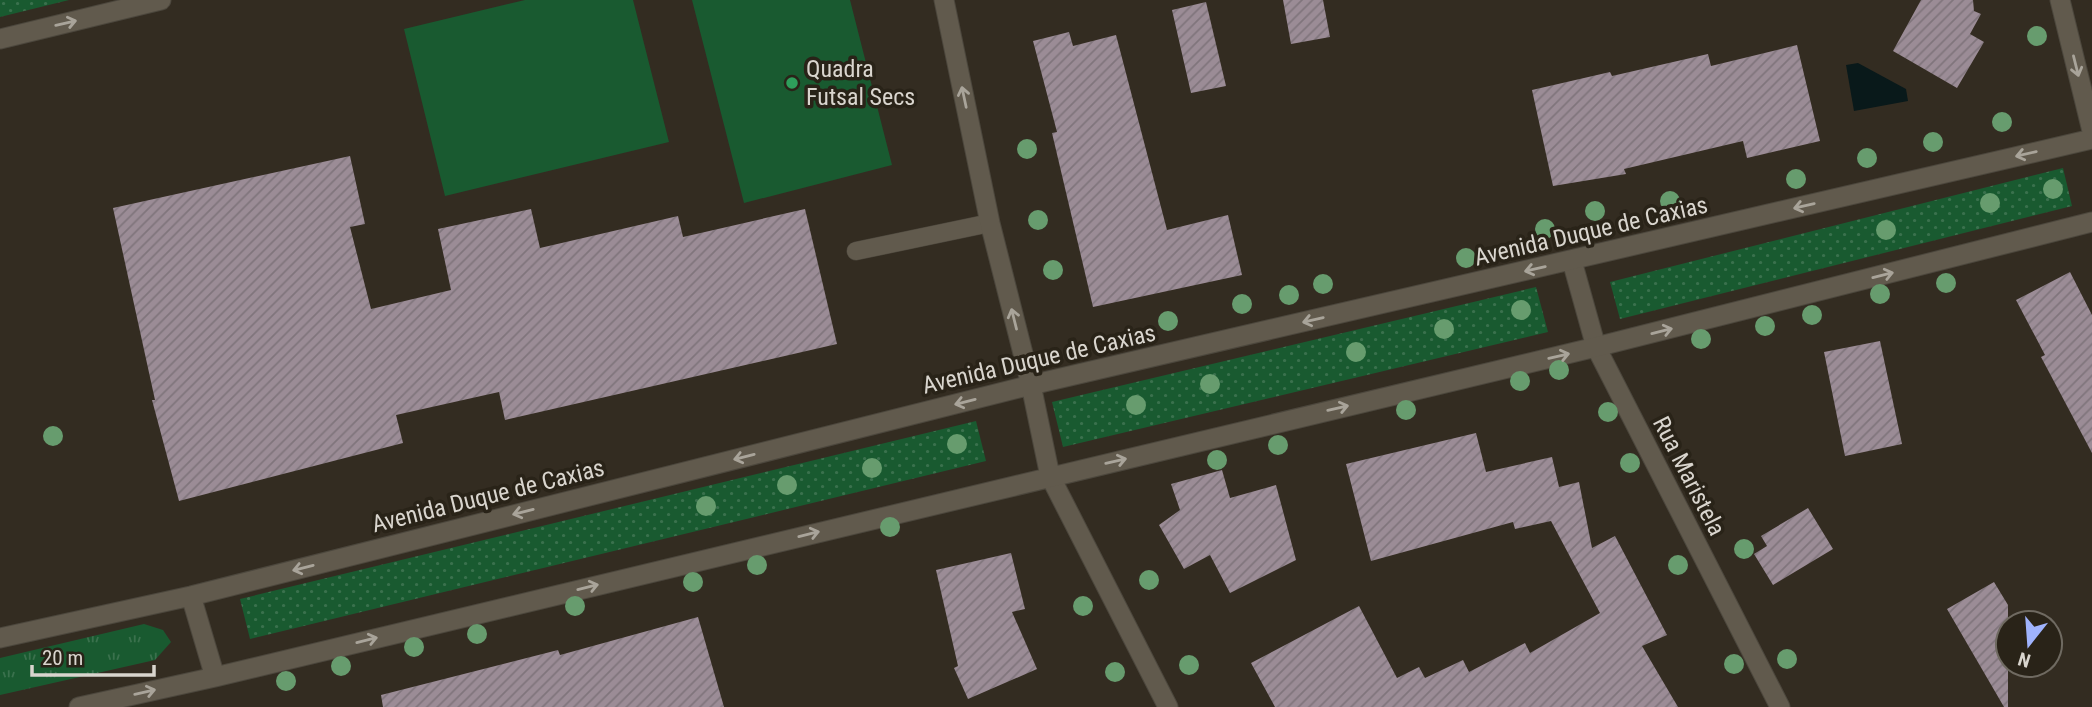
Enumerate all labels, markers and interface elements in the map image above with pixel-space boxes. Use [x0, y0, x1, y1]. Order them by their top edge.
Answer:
one-way arrow [54, 16, 77, 29]
one-way arrow [2070, 54, 2083, 77]
place label: Quadra Futsal Secs [806, 55, 915, 111]
marker: Quadra Futsal Secs [784, 75, 800, 91]
one-way arrow [956, 86, 970, 109]
one-way arrow [2015, 148, 2037, 161]
street label: Avenida Duque de Caxias [1472, 191, 1710, 271]
one-way arrow [1793, 200, 1816, 213]
one-way arrow [1524, 263, 1547, 276]
one-way arrow [1871, 268, 1894, 281]
one-way arrow [1007, 308, 1020, 331]
one-way arrow [1302, 314, 1325, 327]
street label: Avenida Duque de Caxias [920, 319, 1158, 399]
one-way arrow [1650, 324, 1673, 337]
one-way arrow [1547, 349, 1570, 362]
one-way arrow [954, 396, 977, 409]
one-way arrow [1326, 401, 1348, 414]
street label: Rua Maristela [1647, 412, 1731, 540]
one-way arrow [733, 451, 756, 464]
one-way arrow [1104, 453, 1127, 467]
street label: Avenida Duque de Caxias [369, 454, 607, 538]
one-way arrow [512, 506, 535, 519]
one-way arrow [797, 527, 820, 540]
one-way arrow [292, 562, 314, 575]
one-way arrow [576, 580, 599, 593]
north arrow [1994, 609, 2064, 679]
one-way arrow [355, 633, 378, 646]
scale bar [32, 634, 154, 678]
text: 20 m [42, 646, 83, 670]
text: N [2015, 647, 2033, 672]
one-way arrow [133, 685, 156, 699]

